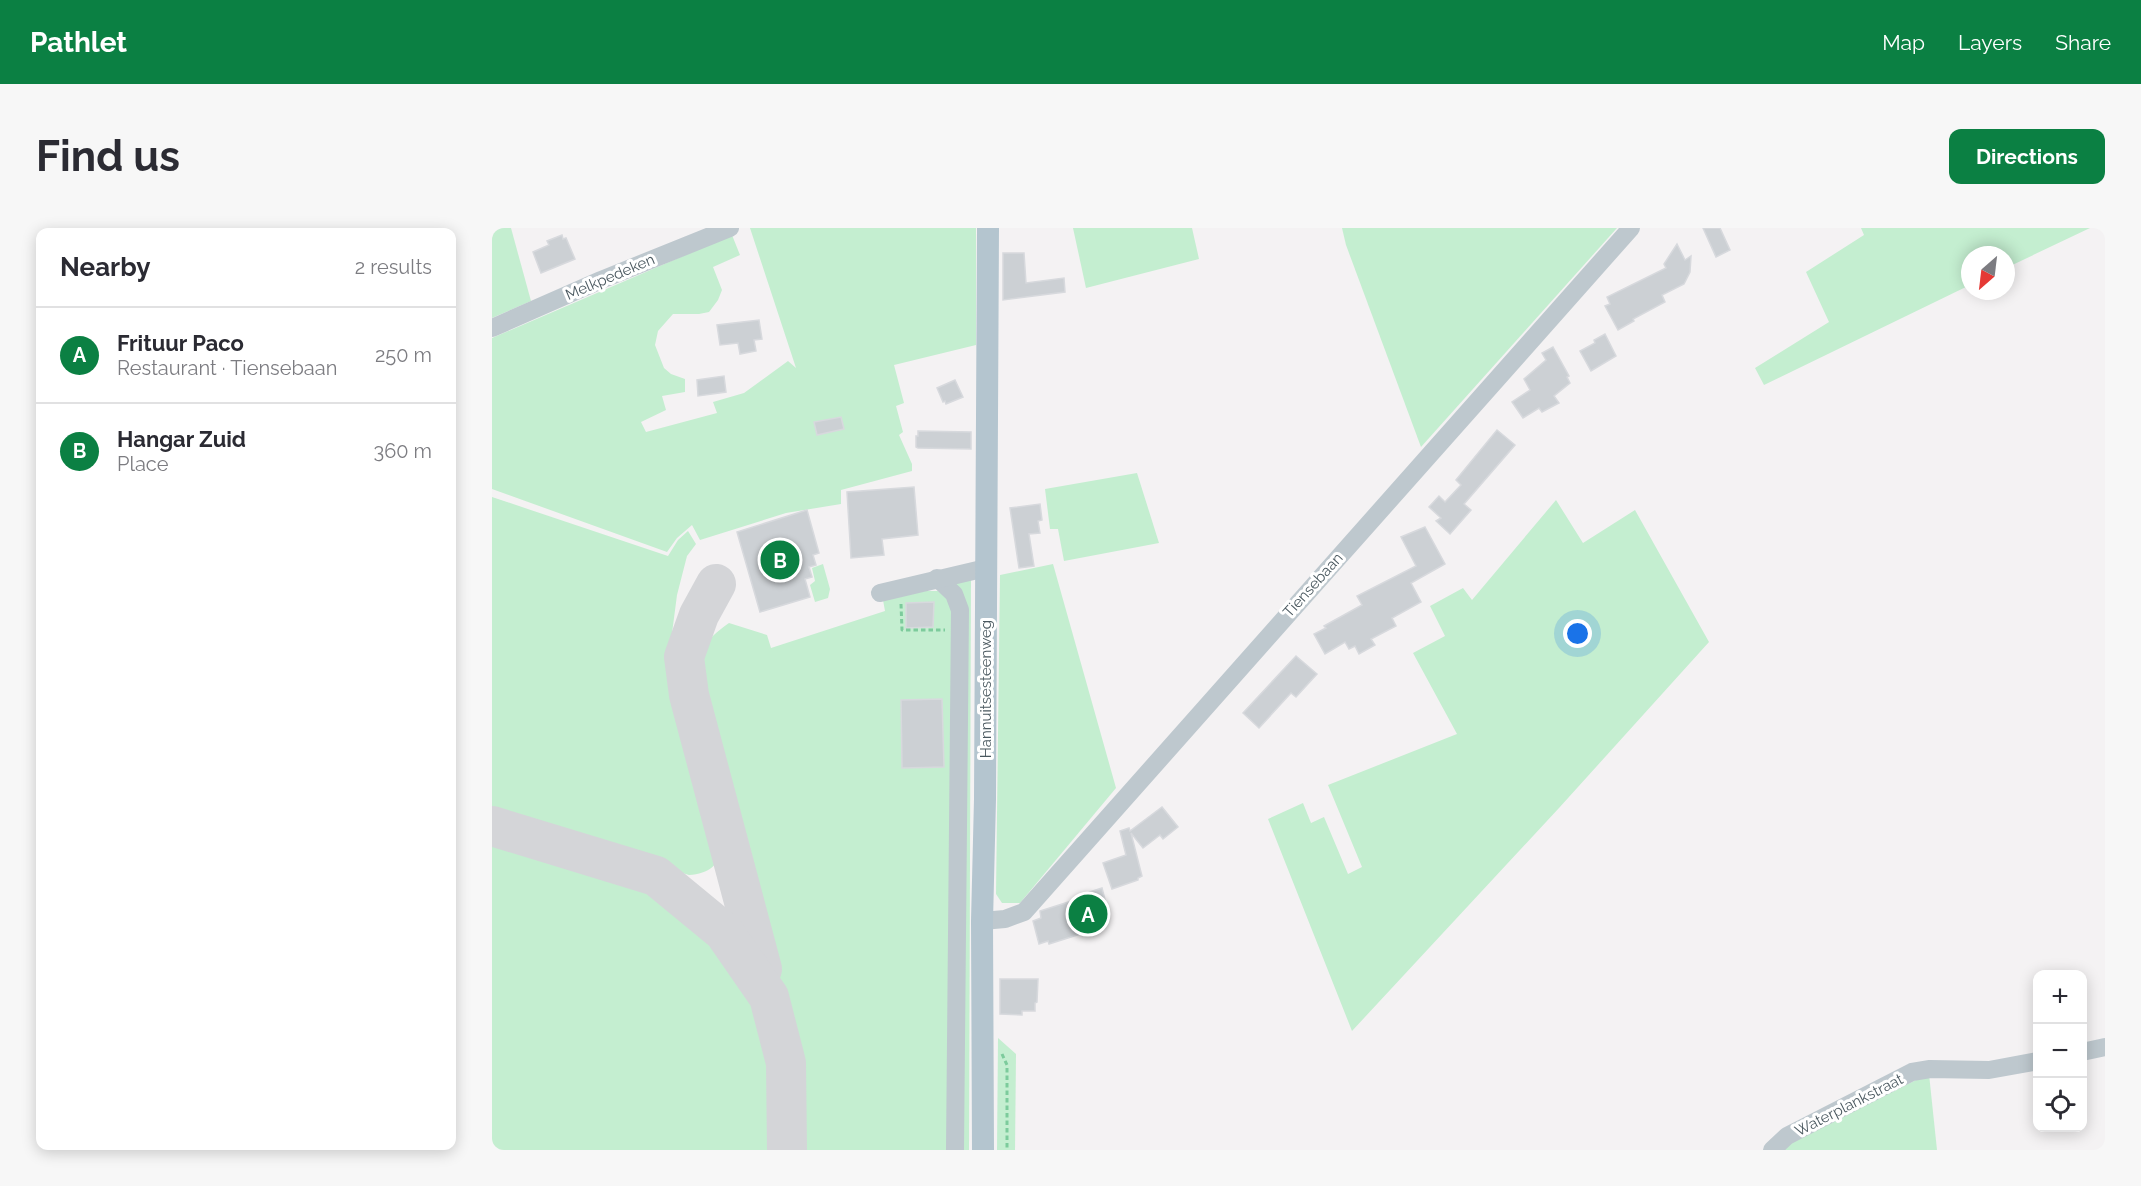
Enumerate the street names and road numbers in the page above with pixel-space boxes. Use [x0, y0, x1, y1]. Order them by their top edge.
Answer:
street label: Melkpedeken [563, 250, 657, 304]
street label: Tiensebaan [1279, 549, 1347, 621]
street label: Hannuitsesteenweg [977, 620, 995, 758]
street label: Waterplankstraat [1792, 1070, 1906, 1140]

